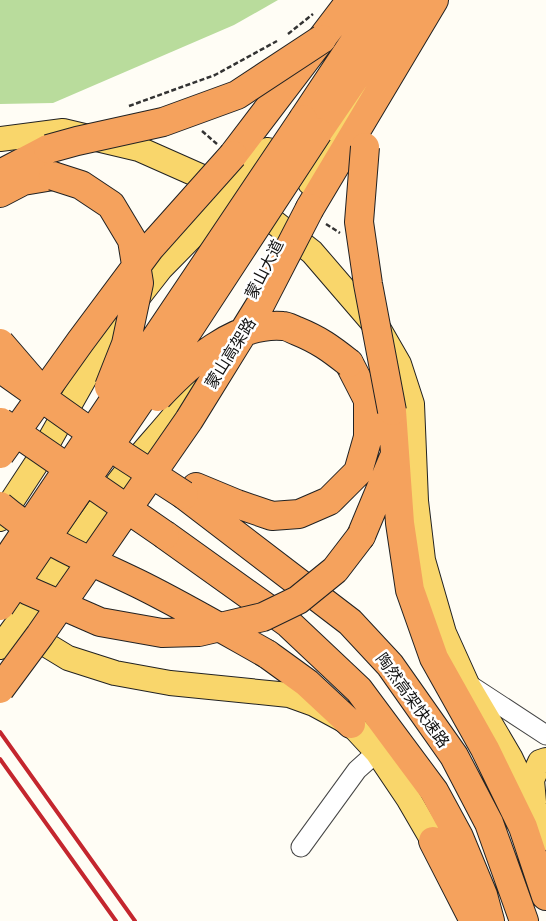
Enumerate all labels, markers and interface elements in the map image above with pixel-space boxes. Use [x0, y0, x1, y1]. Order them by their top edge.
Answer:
street label: 蒙山大道 [241, 236, 287, 302]
street label: 蒙山高架路 [200, 314, 260, 392]
street label: 陶然高架快速路 [372, 649, 454, 751]

